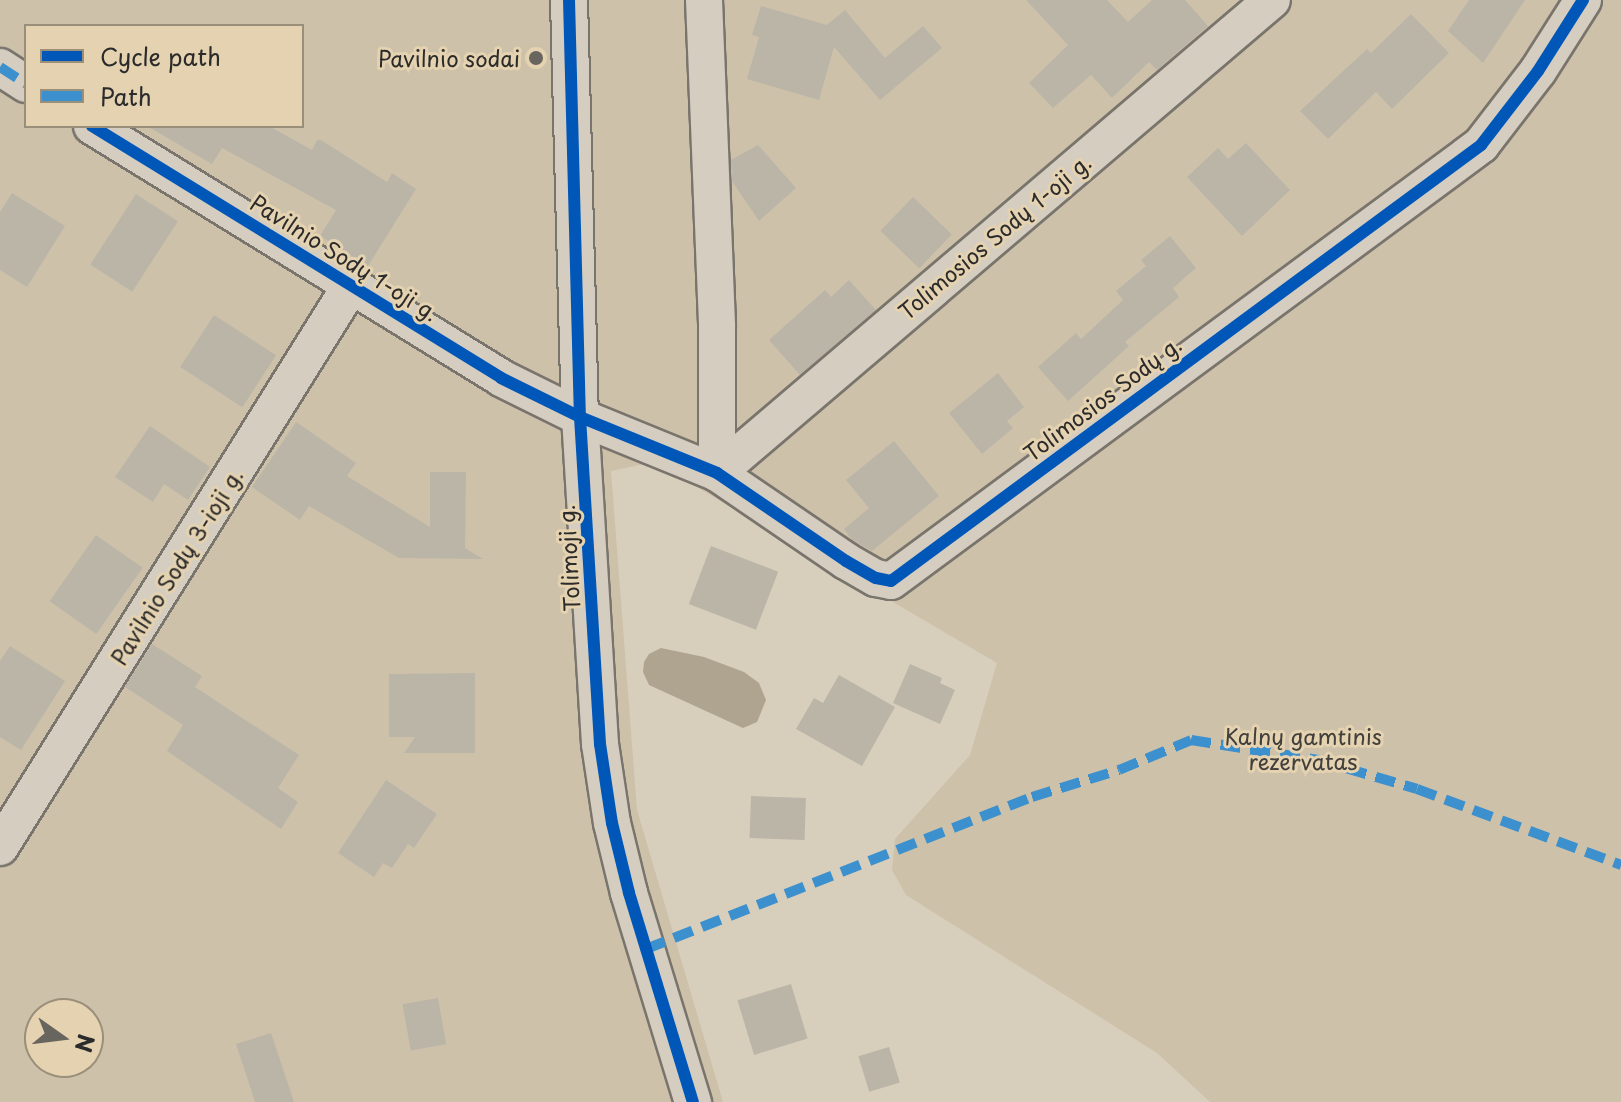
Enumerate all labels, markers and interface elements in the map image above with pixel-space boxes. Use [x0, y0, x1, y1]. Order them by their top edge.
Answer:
legend [24, 24, 304, 128]
text: Cycle path [100, 38, 221, 74]
place label: Pavilnio sodai [378, 45, 520, 71]
marker: Pavilnio sodai [527, 49, 545, 67]
text: Path [100, 78, 152, 114]
street label: Tolimosios Sodų 1-oji g. [892, 148, 1096, 324]
street label: Pavilnio Sodų 1-oji g. [246, 189, 444, 325]
street label: Tolimosios Sodų g. [1018, 330, 1186, 466]
street label: Pavilnio Sodų 3-ioji g. [105, 463, 247, 669]
street label: Tolimoji g. [552, 504, 584, 612]
park label: Kalnų gamtinis rezervatas [1224, 722, 1382, 774]
north arrow [24, 998, 104, 1078]
text: N [68, 1031, 104, 1056]

